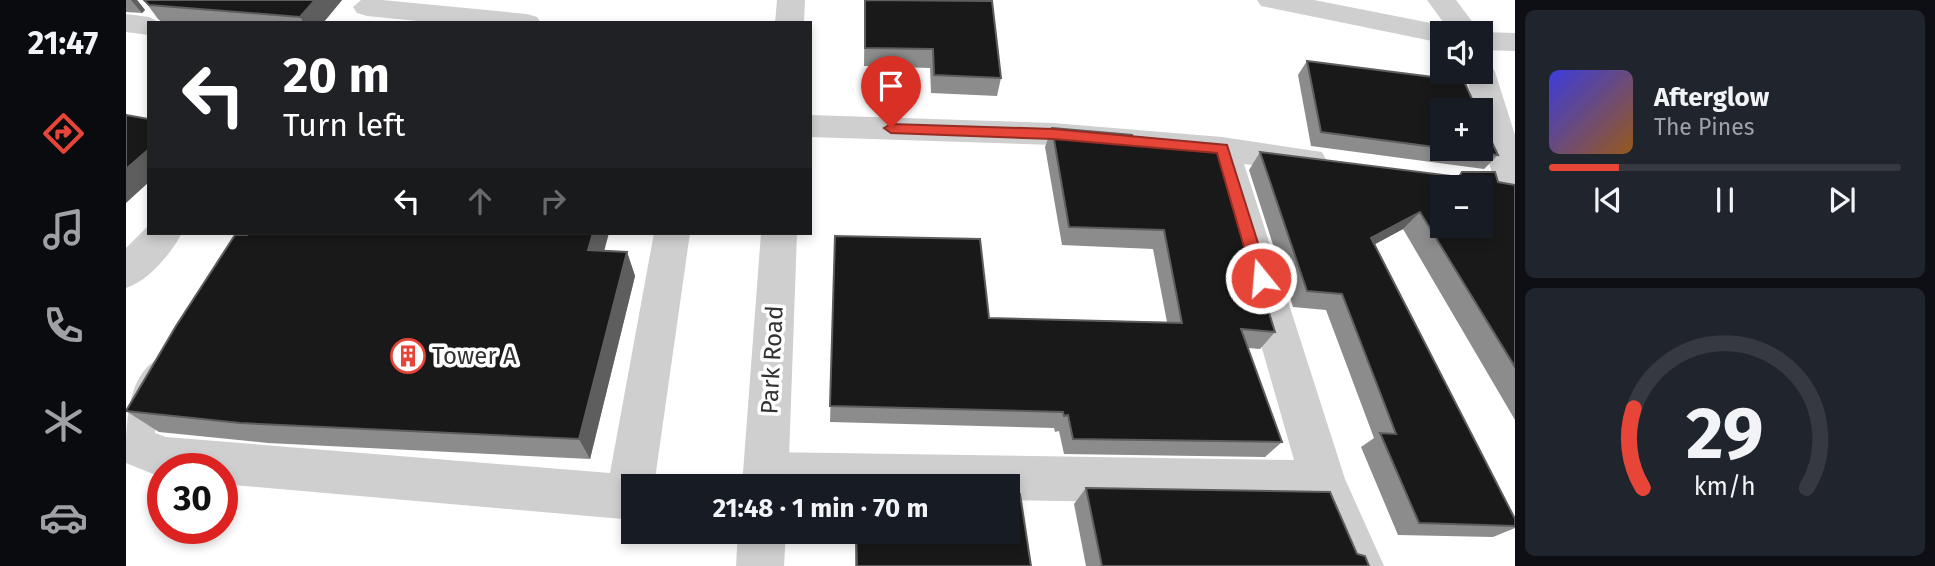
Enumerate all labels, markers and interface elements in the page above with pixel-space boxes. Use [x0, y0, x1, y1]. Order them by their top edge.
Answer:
map controls [1430, 21, 1493, 238]
button: sound [1430, 21, 1493, 84]
text: 21:47 [28, 24, 98, 62]
text: 20 m [283, 46, 390, 105]
icon: left [168, 49, 259, 140]
pin [861, 56, 921, 128]
icon: arrive [872, 67, 910, 105]
text: Afterglow [1654, 82, 1769, 113]
button: + [1430, 98, 1493, 161]
text: Turn left [283, 106, 405, 144]
icon: directions [39, 109, 88, 158]
text: The Pines [1654, 113, 1755, 141]
button: − [1430, 175, 1493, 238]
icon: previous [1589, 181, 1627, 219]
icon: pause [1706, 181, 1744, 219]
icon: next [1823, 181, 1861, 219]
icon: left [388, 182, 426, 220]
icon: ahead [461, 182, 499, 220]
icon: right [534, 182, 572, 220]
icon: music [39, 205, 88, 254]
position arrow [1224, 241, 1298, 315]
icon: phone [39, 301, 88, 350]
street label: Park Road [755, 305, 789, 415]
building icon: Tower A [389, 337, 427, 375]
place label: Tower A [432, 342, 517, 370]
text: 29 [1686, 390, 1764, 477]
icon: climate [39, 397, 88, 446]
speed limit sign: 30 [147, 453, 238, 544]
text: km/h [1694, 472, 1756, 502]
icon: car [39, 493, 88, 542]
text: 21:48 · 1 min · 70 m [713, 493, 928, 524]

